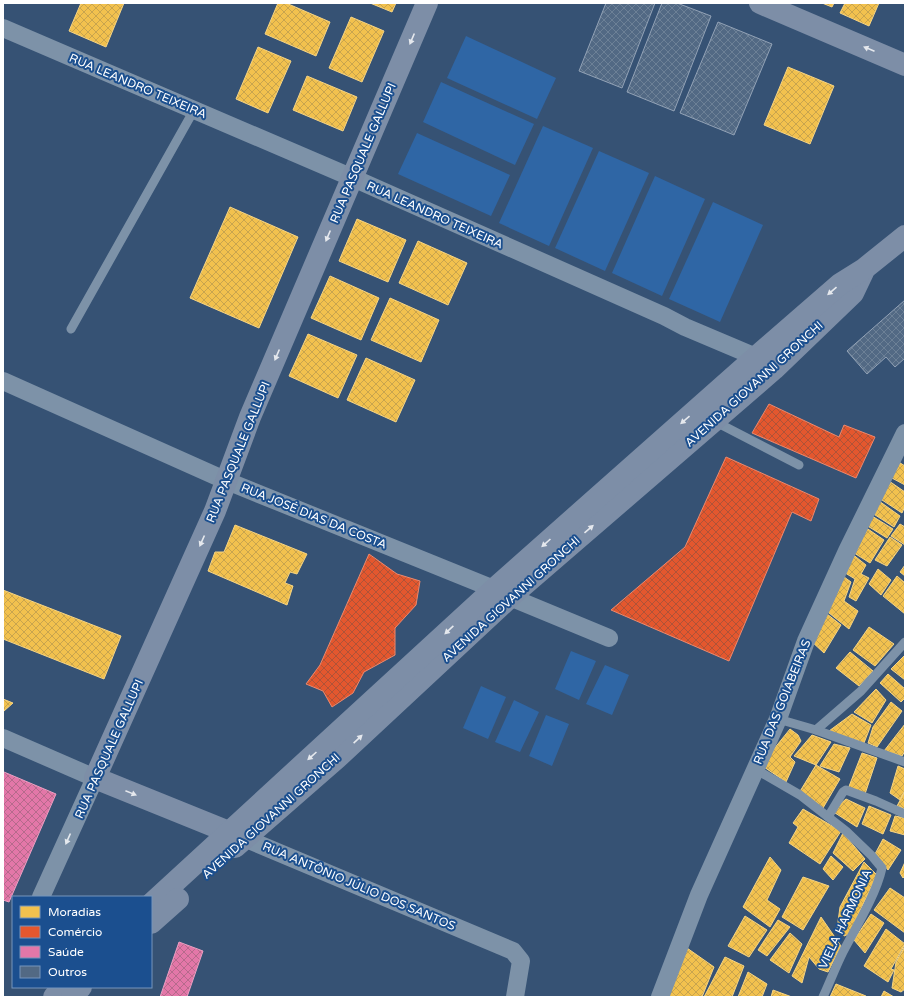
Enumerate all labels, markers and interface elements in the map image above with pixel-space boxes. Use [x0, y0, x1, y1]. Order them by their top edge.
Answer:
one-way arrow [409, 33, 415, 44]
one-way arrow [863, 46, 875, 52]
street label: RUA LEANDRO TEIXEIRA [67, 51, 209, 121]
street label: RUA PASQUALE GALLUPI [327, 81, 399, 225]
street label: RUA LEANDRO TEIXEIRA [365, 178, 506, 252]
one-way arrow [325, 230, 331, 241]
one-way arrow [827, 287, 837, 296]
street label: AVENIDA GIOVANNI GRONCHI [682, 318, 826, 450]
one-way arrow [274, 350, 280, 361]
street label: RUA PASQUALE GALLUPI [203, 379, 273, 525]
one-way arrow [680, 415, 690, 424]
street label: RUA JOSÉ DIAS DA COSTA [239, 480, 389, 552]
one-way arrow [583, 525, 594, 534]
street label: AVENIDA GIOVANNI GRONCHI [439, 533, 583, 665]
one-way arrow [199, 535, 205, 547]
one-way arrow [541, 538, 551, 548]
one-way arrow [445, 625, 454, 634]
street label: RUA DAS GOIABEIRAS [751, 638, 813, 766]
street label: RUA PASQUALE GALLUPI [72, 677, 146, 821]
one-way arrow [353, 735, 362, 744]
street label: AVENIDA GIOVANNI GRONCHI [199, 750, 343, 882]
one-way arrow [308, 751, 317, 760]
one-way arrow [126, 790, 138, 796]
one-way arrow [65, 833, 71, 844]
street label: RUA ANTÔNIO JÚLIO DOS SANTOS [261, 839, 457, 933]
street label: VIELA HARMONIA [816, 867, 874, 971]
legend [12, 896, 152, 988]
text: Moradias [48, 905, 101, 919]
text: Comércio [48, 925, 102, 939]
text: Saúde [48, 945, 84, 959]
text: Outros [48, 965, 87, 979]

